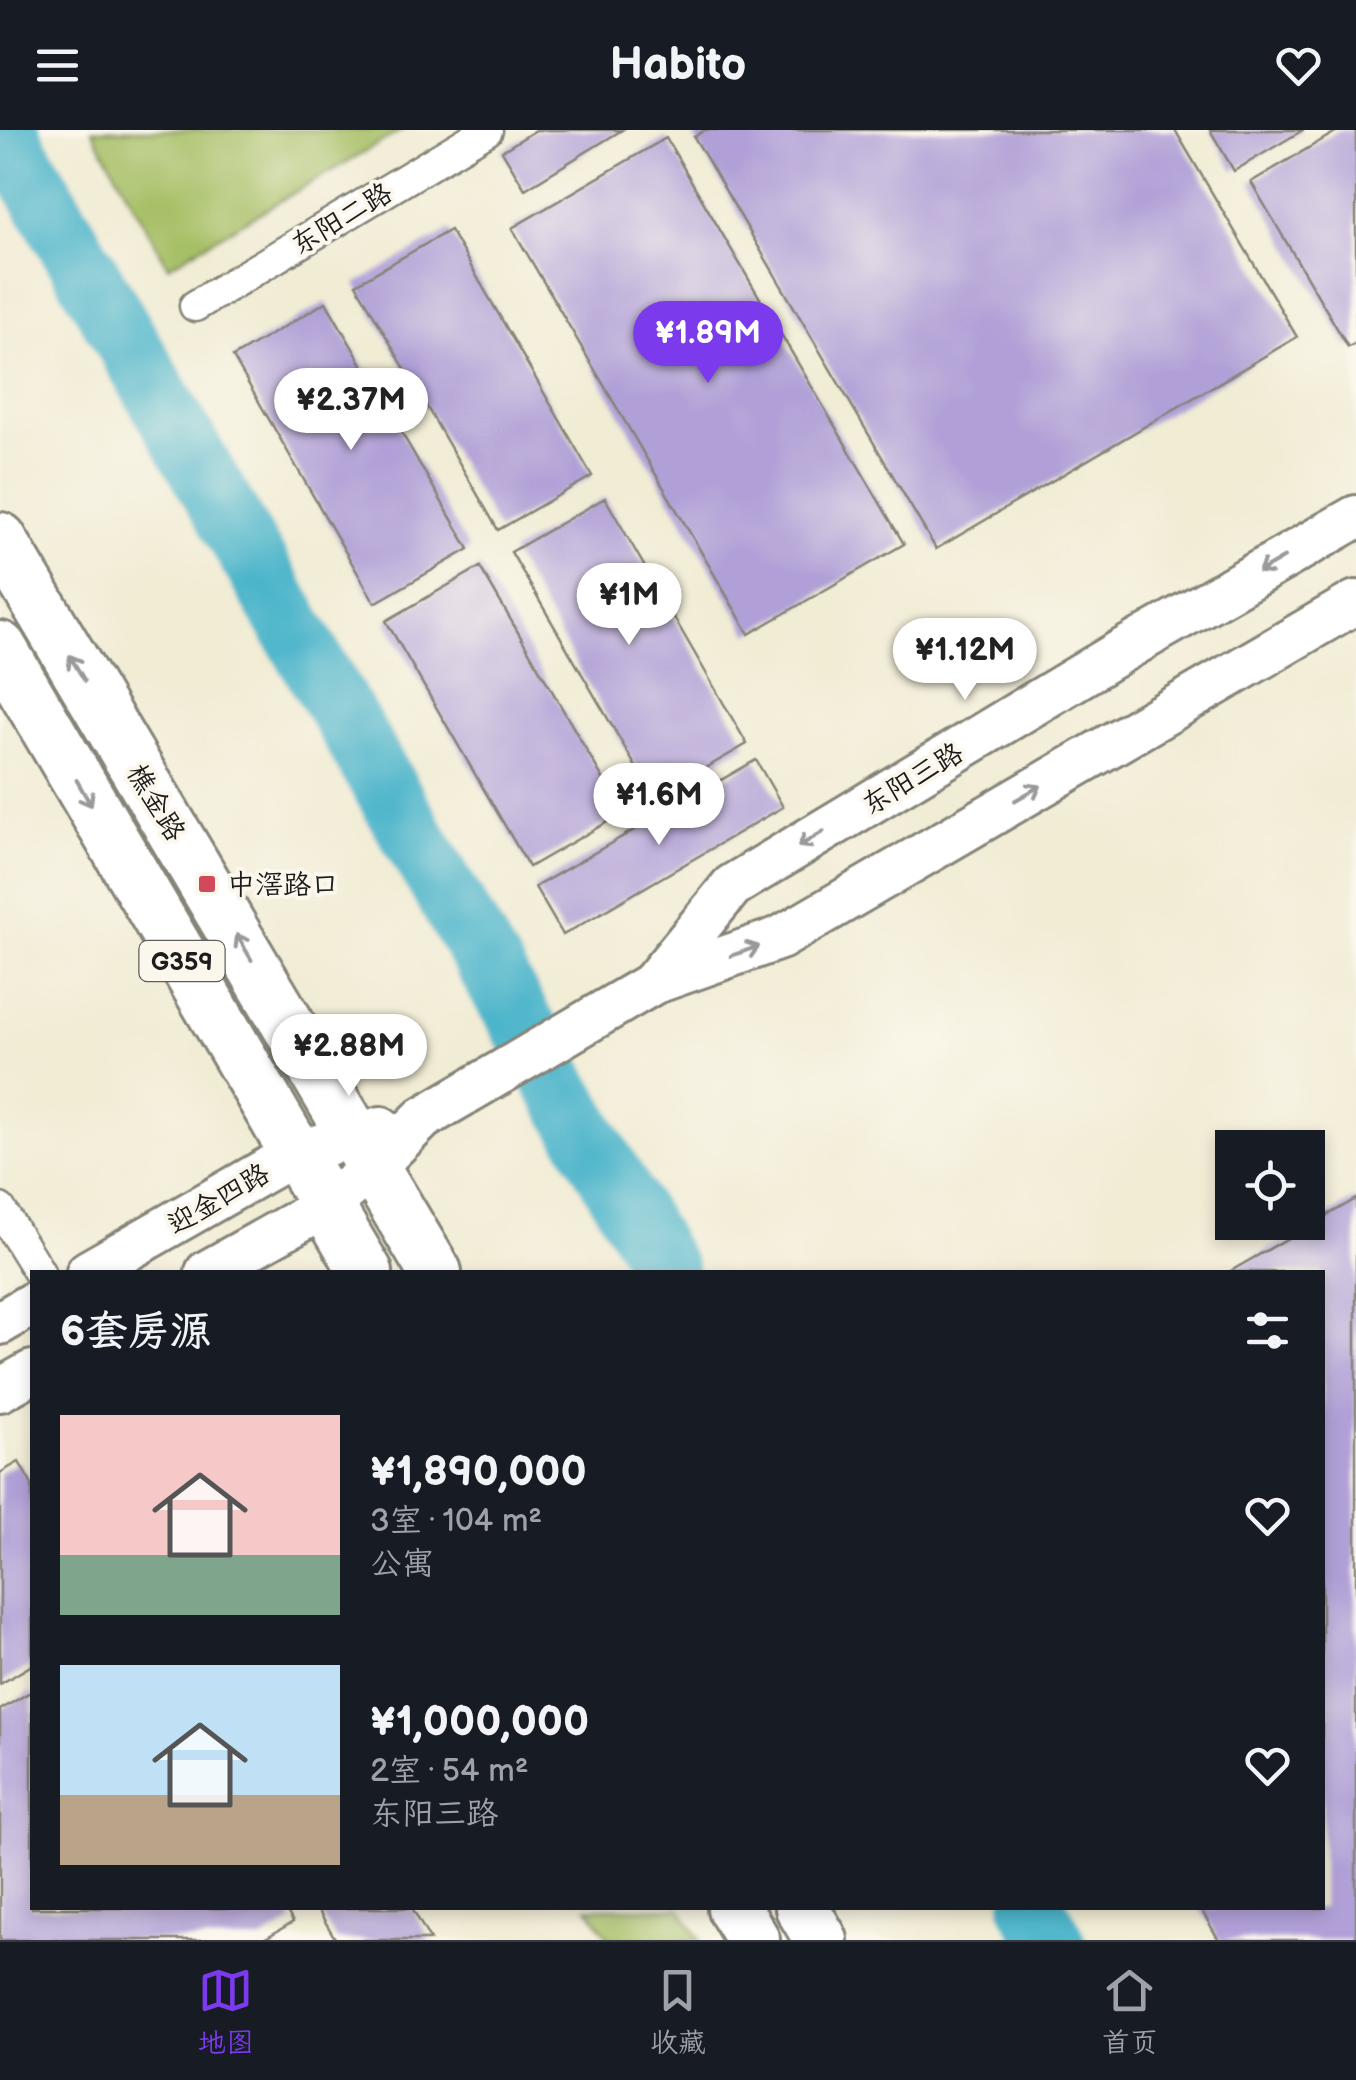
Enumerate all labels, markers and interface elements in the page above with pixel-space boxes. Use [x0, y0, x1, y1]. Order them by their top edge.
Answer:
icon: menu [30, 38, 85, 93]
text: Habito [610, 38, 746, 93]
icon: heart [1271, 38, 1326, 93]
street label: 东阳二路 [285, 176, 398, 262]
pin: ¥1.89M [627, 301, 789, 386]
text: ¥1.89M [655, 314, 761, 353]
pin: ¥2.37M [270, 368, 432, 453]
text: ¥2.37M [296, 381, 406, 420]
one-way arrow [1257, 556, 1287, 576]
pin: ¥1M [581, 563, 677, 648]
text: ¥1M [599, 576, 659, 615]
pin: ¥1.12M [884, 618, 1046, 703]
text: ¥1.12M [915, 631, 1015, 670]
one-way arrow [67, 654, 87, 683]
street label: 东阳三路 [856, 736, 969, 822]
street label: 樵金路 [120, 758, 191, 847]
pin: ¥1.6M [589, 763, 729, 848]
text: ¥1.6M [615, 776, 703, 815]
one-way arrow [75, 778, 95, 807]
one-way arrow [1013, 783, 1042, 803]
one-way arrow [797, 829, 826, 849]
place label: 中滘路口 [227, 869, 339, 902]
marker: 中滘路口 [196, 873, 218, 895]
one-way arrow [233, 933, 253, 962]
road number: G359 [140, 941, 224, 981]
one-way arrow [728, 941, 759, 959]
pin: ¥2.88M [268, 1014, 430, 1099]
text: ¥2.88M [293, 1027, 405, 1066]
map controls [1215, 1130, 1325, 1240]
button: locate [1215, 1130, 1325, 1240]
street label: 迎金四路 [162, 1157, 276, 1242]
icon: filters [1240, 1303, 1295, 1358]
text: 6套房源 [60, 1307, 211, 1358]
text: ¥1,890,000 [370, 1447, 587, 1498]
icon: home [140, 1455, 260, 1575]
icon: heart [1240, 1488, 1295, 1543]
text: 3室 · 104 m² [370, 1502, 542, 1541]
text: 公寓 [370, 1545, 434, 1584]
text: ¥1,000,000 [370, 1697, 589, 1748]
icon: home [140, 1705, 260, 1825]
icon: heart [1240, 1738, 1295, 1793]
text: 2室 · 54 m² [370, 1752, 529, 1791]
text: 东阳三路 [370, 1795, 498, 1834]
tab: 地图 [198, 1963, 254, 2060]
tab: 收藏 [650, 1963, 706, 2060]
tab: 首页 [1102, 1963, 1158, 2060]

